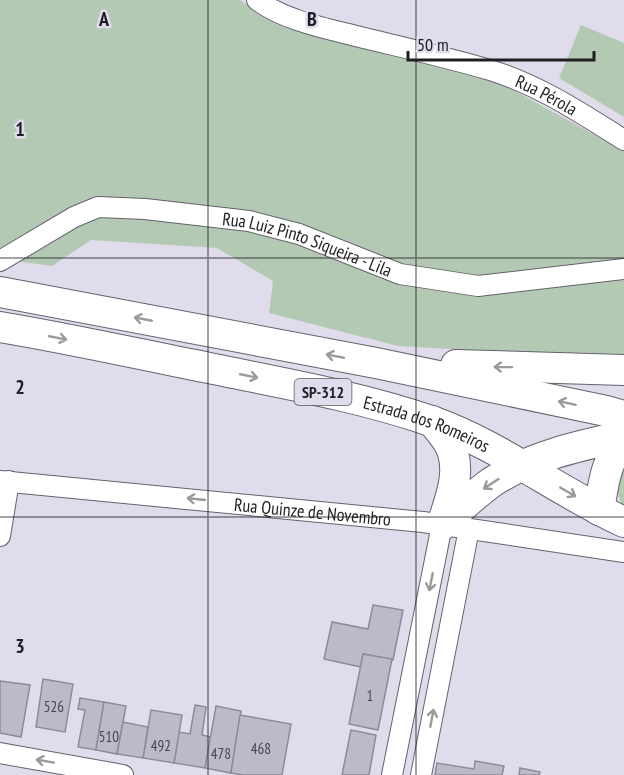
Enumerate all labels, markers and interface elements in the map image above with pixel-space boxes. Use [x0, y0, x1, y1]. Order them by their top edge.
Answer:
text: A [98, 6, 110, 32]
text: B [307, 6, 317, 32]
scale bar [408, 24, 594, 62]
text: 50 m [417, 33, 449, 56]
street label: Rua Pérola [512, 69, 582, 120]
text: 1 [15, 116, 25, 142]
street label: Rua Luiz Pinto Siqueira - Lila [221, 207, 396, 281]
one-way arrow [134, 313, 154, 324]
one-way arrow [47, 333, 67, 344]
one-way arrow [326, 350, 345, 361]
one-way arrow [493, 361, 513, 372]
one-way arrow [238, 371, 258, 382]
text: 2 [15, 374, 25, 400]
road number: SP-312 [294, 379, 352, 405]
street label: Estrada dos Romeiros [361, 390, 494, 457]
one-way arrow [558, 397, 577, 408]
one-way arrow [483, 478, 500, 490]
one-way arrow [558, 487, 576, 498]
street label: Rua Quinze de Novembro [233, 492, 392, 530]
one-way arrow [187, 493, 206, 504]
one-way arrow [425, 572, 436, 591]
text: 3 [15, 633, 25, 659]
house number: 1 [367, 686, 373, 705]
house number: 526 [44, 697, 64, 716]
one-way arrow [427, 708, 438, 728]
house number: 510 [99, 727, 119, 746]
house number: 492 [151, 736, 171, 755]
house number: 468 [251, 739, 271, 758]
house number: 478 [211, 744, 231, 763]
one-way arrow [36, 755, 55, 766]

